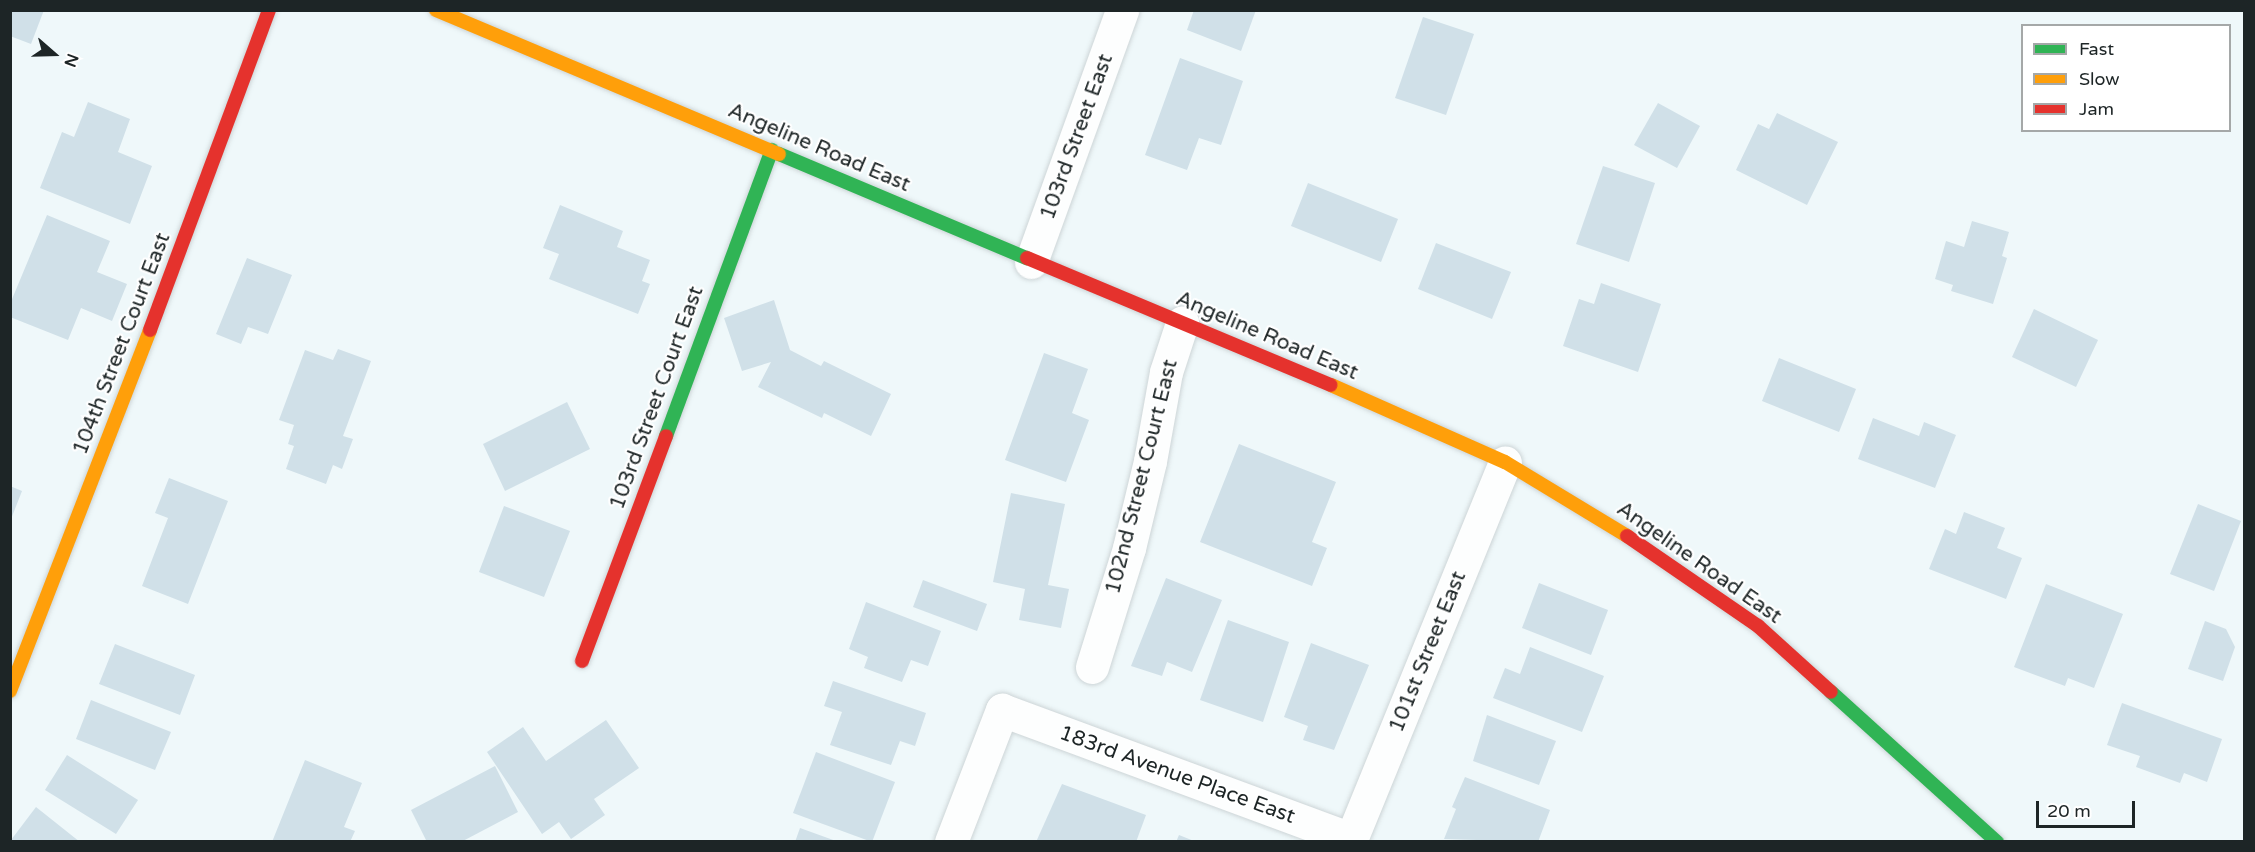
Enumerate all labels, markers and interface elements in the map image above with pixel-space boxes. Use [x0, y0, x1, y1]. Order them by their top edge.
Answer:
north arrow [24, 24, 84, 84]
legend [2021, 24, 2231, 132]
text: Fast [2079, 38, 2114, 60]
text: N [59, 51, 83, 70]
street label: 103rd Street East [1035, 51, 1119, 223]
text: Slow [2079, 68, 2120, 90]
street label: Angeline Road East [724, 98, 914, 198]
text: Jam [2079, 98, 2114, 120]
street label: 104th Street Court East [68, 229, 176, 459]
street label: 103rd Street Court East [605, 283, 709, 513]
street label: Angeline Road East [1172, 286, 1362, 386]
street label: 102nd Street Court East [1101, 357, 1183, 597]
street label: Angeline Road East [1612, 497, 1786, 629]
street label: 101st Street East [1384, 568, 1472, 736]
street label: 183rd Avenue Place East [1056, 721, 1298, 829]
scale bar [2039, 789, 2138, 827]
text: 20 m [2047, 800, 2091, 822]

